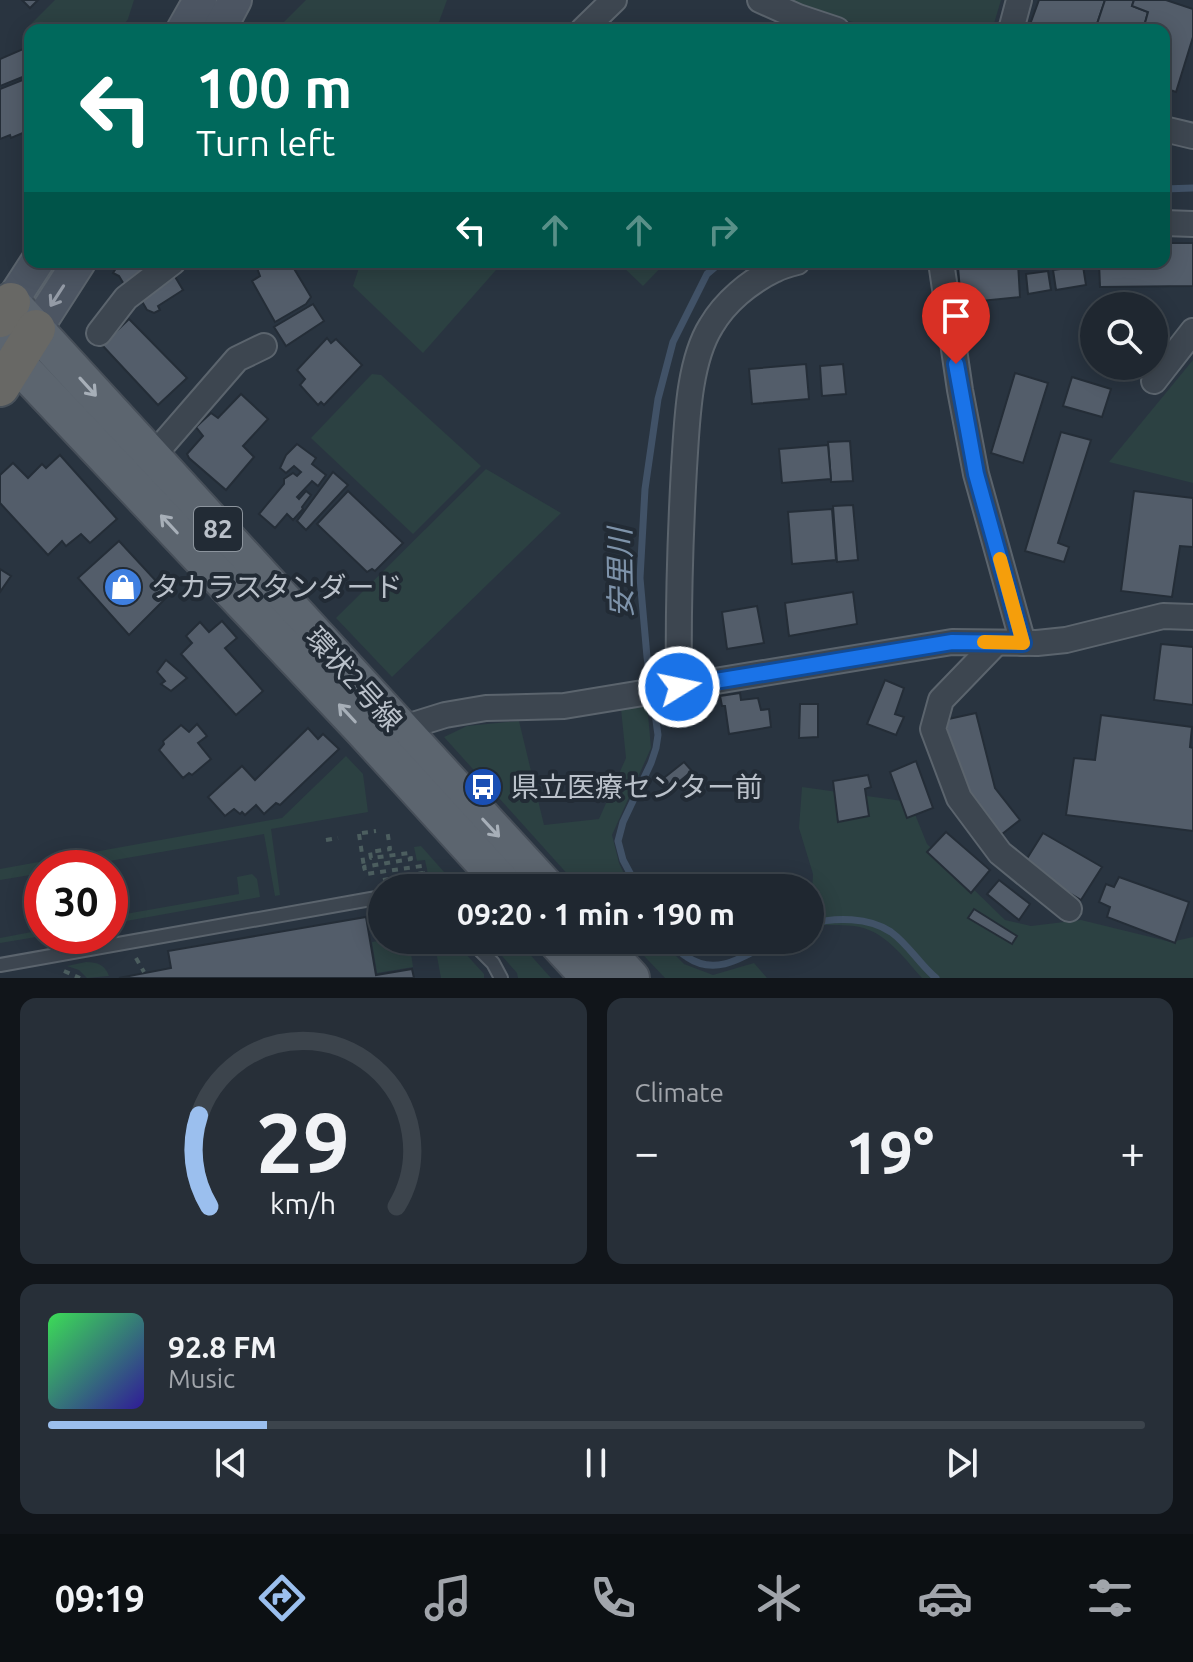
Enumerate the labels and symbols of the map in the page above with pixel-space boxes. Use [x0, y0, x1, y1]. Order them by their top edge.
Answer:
pin [922, 282, 990, 364]
one-way arrow [49, 284, 66, 306]
one-way arrow [79, 377, 98, 397]
road number: 82 [194, 507, 242, 551]
one-way arrow [159, 514, 178, 534]
water label: 安里川 [602, 525, 638, 618]
shop icon: タカラスタンダード [102, 566, 144, 608]
place label: タカラスタンダード [151, 571, 402, 602]
street label: 環状2号線 [300, 621, 409, 737]
position arrow [637, 645, 721, 729]
one-way arrow [337, 703, 356, 723]
bus stop icon: 県立医療センター前 [462, 766, 504, 808]
place label: 県立医療センター前 [511, 771, 763, 802]
one-way arrow [482, 817, 500, 837]
speed limit sign: 30 [24, 850, 128, 954]

